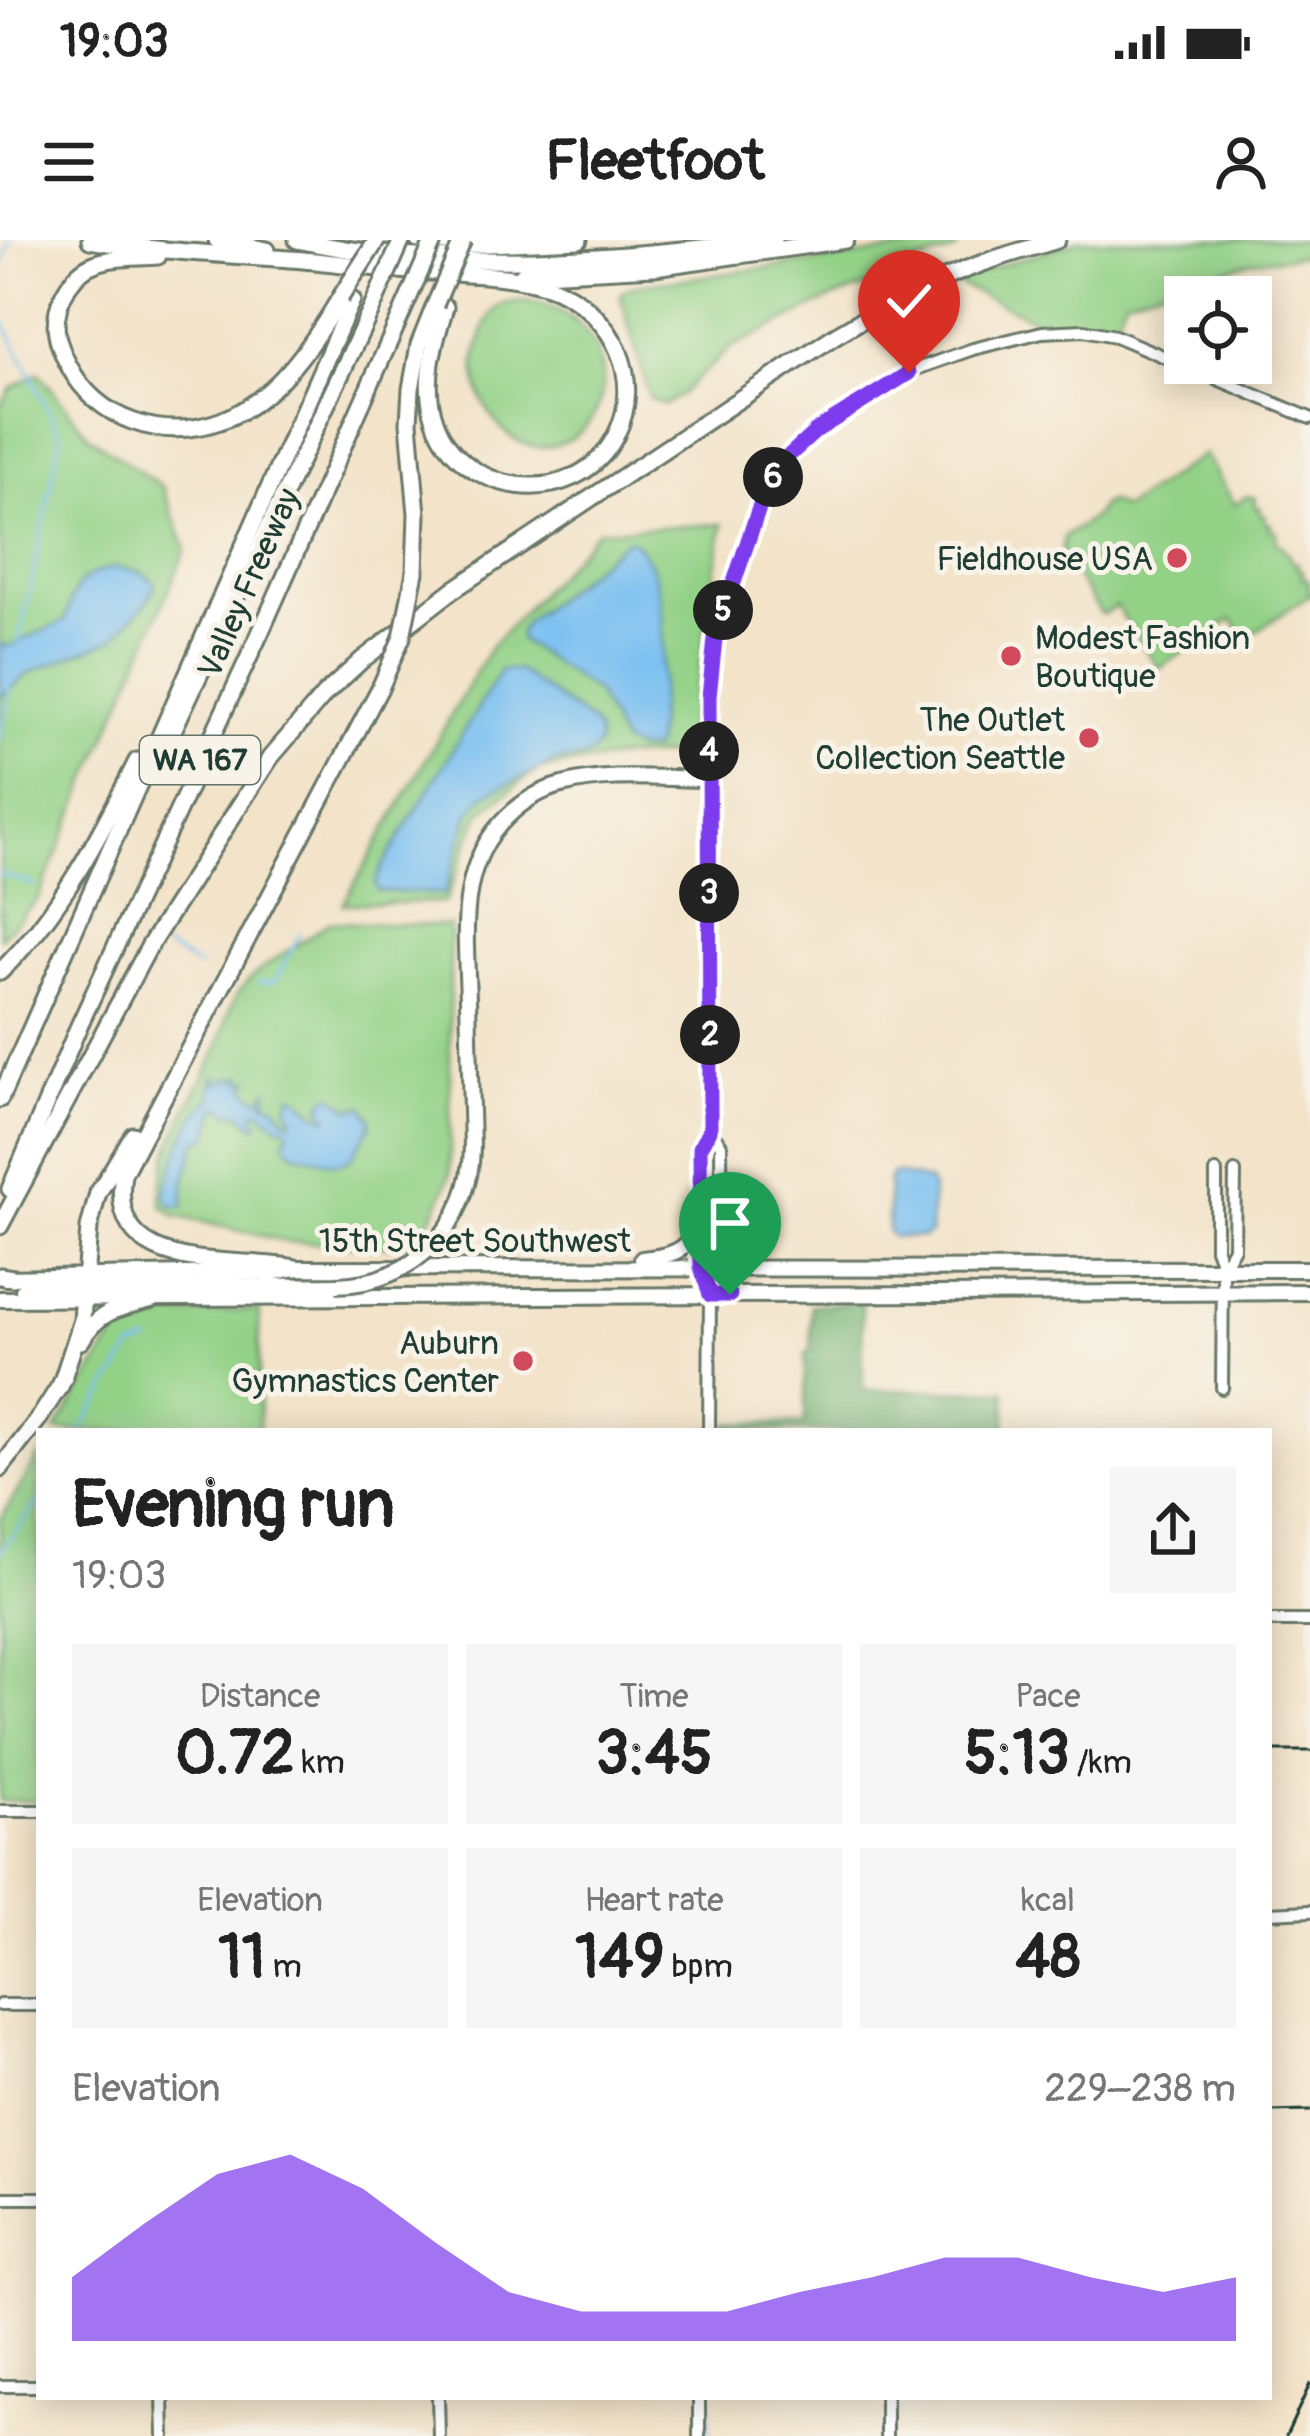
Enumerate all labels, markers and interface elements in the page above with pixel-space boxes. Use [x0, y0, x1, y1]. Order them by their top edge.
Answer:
text: 19:03 [60, 14, 169, 70]
text: Fleetfoot [546, 128, 764, 196]
icon: menu [36, 129, 102, 195]
icon: person [1208, 129, 1274, 195]
pin [858, 250, 960, 373]
icon: check [876, 268, 942, 334]
map controls [1164, 276, 1272, 384]
button: locate [1164, 276, 1272, 384]
pin: 6 [743, 447, 803, 507]
text: 6 [763, 456, 783, 497]
street label: Valley Freeway [189, 482, 309, 685]
place label: Fieldhouse USA [936, 539, 1153, 580]
marker: Fieldhouse USA [1164, 545, 1190, 571]
pin: 5 [693, 580, 753, 640]
text: 5 [714, 589, 732, 630]
place label: Modest Fashion Boutique [1035, 618, 1250, 697]
marker: Modest Fashion Boutique [998, 643, 1024, 669]
place label: The Outlet Collection Seattle [815, 700, 1066, 779]
pin: 4 [679, 721, 739, 781]
marker: The Outlet Collection Seattle [1076, 725, 1102, 751]
text: 4 [699, 730, 719, 771]
road number: WA 167 [140, 736, 260, 784]
pin: 3 [679, 863, 739, 923]
text: 3 [700, 872, 718, 913]
pin: 2 [680, 1005, 740, 1065]
text: 2 [701, 1014, 719, 1055]
pin [679, 1172, 781, 1295]
icon: arrive [697, 1190, 763, 1256]
street label: 15th Street Southwest [319, 1221, 632, 1262]
place label: Auburn Gymnastics Center [231, 1323, 499, 1402]
marker: Auburn Gymnastics Center [510, 1348, 536, 1374]
text: Evening run [72, 1464, 395, 1547]
button: share [1110, 1467, 1236, 1593]
text: 19:03 [72, 1551, 166, 1600]
text: Distance [200, 1676, 320, 1717]
text: Time [620, 1676, 688, 1717]
text: Pace [1015, 1676, 1081, 1717]
text: 0.72 [175, 1717, 295, 1792]
text: 3:45 [596, 1717, 712, 1792]
text: 5:13 [964, 1717, 1070, 1792]
text: km [295, 1742, 345, 1783]
text: /km [1070, 1742, 1132, 1783]
text: Elevation [197, 1880, 323, 1921]
text: Heart rate [584, 1880, 724, 1921]
text: kcal [1021, 1880, 1075, 1921]
text: 11 [218, 1921, 265, 1996]
text: 149 [575, 1921, 664, 1996]
text: 48 [1015, 1921, 1081, 1996]
text: m [265, 1946, 302, 1987]
text: bpm [664, 1946, 733, 1987]
text: Elevation [72, 2064, 221, 2113]
text: 229–238 m [1044, 2064, 1236, 2113]

